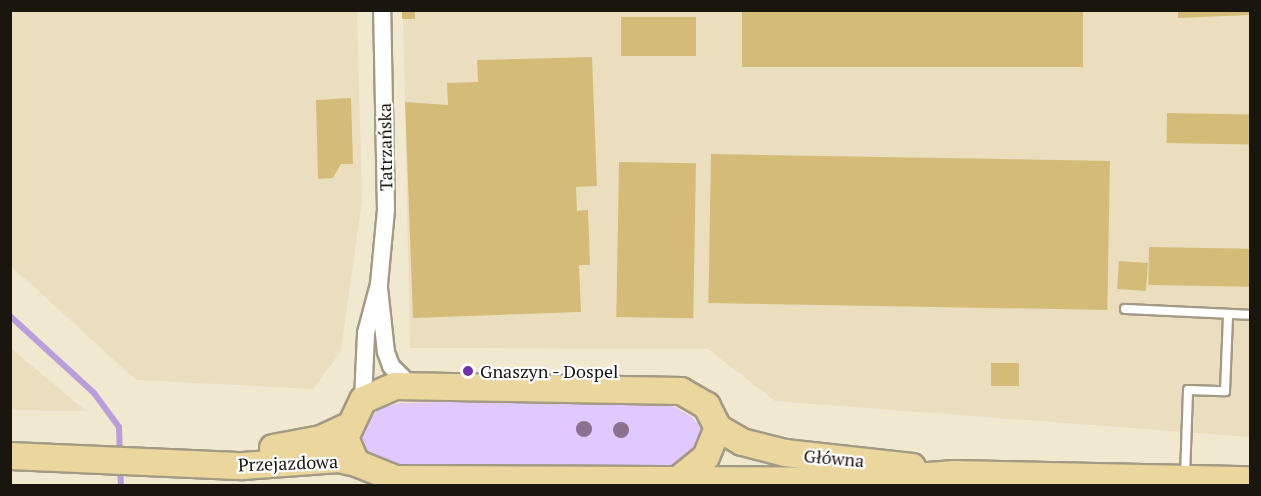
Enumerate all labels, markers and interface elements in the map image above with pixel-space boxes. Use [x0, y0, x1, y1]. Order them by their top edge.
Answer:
street label: Tatrzańska [373, 103, 397, 191]
place label: Gnaszyn - Dospel [480, 360, 620, 382]
marker: Gnaszyn - Dospel [461, 364, 475, 378]
street label: Główna [803, 445, 865, 471]
street label: Przejazdowa [238, 450, 338, 476]

